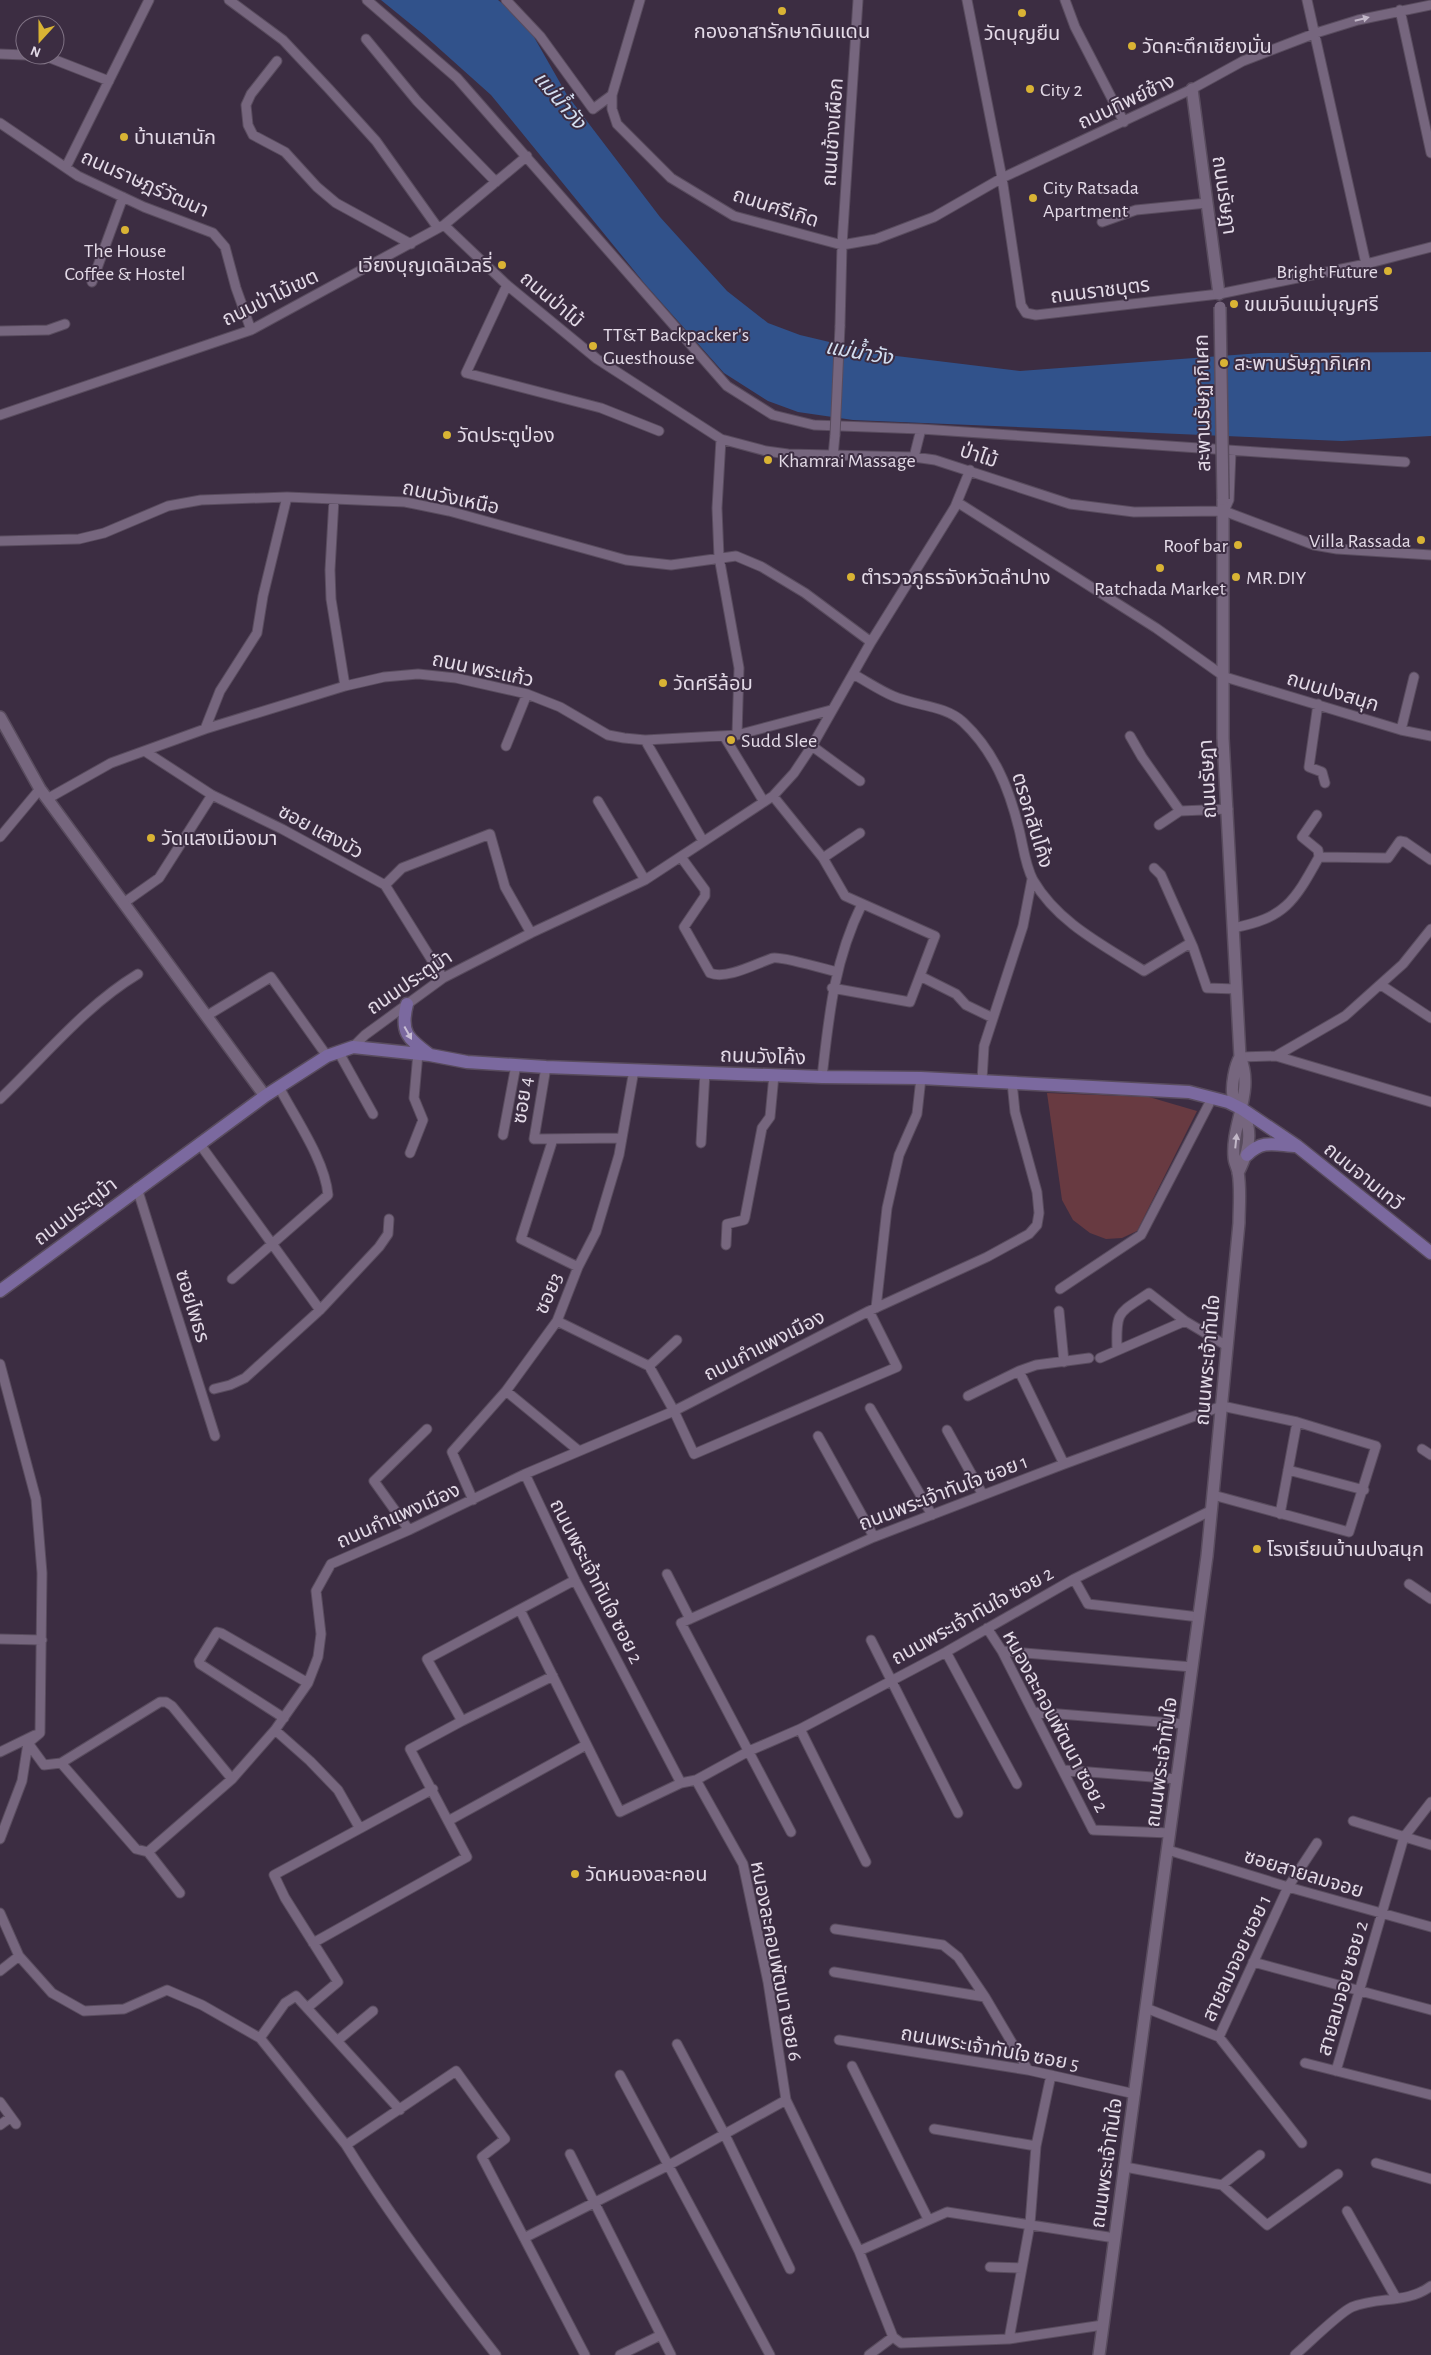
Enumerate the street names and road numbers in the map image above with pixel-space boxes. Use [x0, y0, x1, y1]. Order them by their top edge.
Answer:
street label: ถนนทิพย์ช้าง [1074, 69, 1178, 133]
street label: ถนนช้างเผือก [817, 77, 847, 187]
street label: ถนนราษฎร์วัฒนา [78, 147, 211, 221]
street label: ถนนรัษฎา [1209, 154, 1239, 236]
street label: ถนนศรีเกิด [730, 185, 821, 231]
street label: ถนนป่าไม้เขต [218, 264, 322, 330]
street label: ถนนป่าไม้ [516, 266, 588, 332]
street label: ถนนราชบุตร [1049, 275, 1151, 308]
street label: สะพานรัษฏาภิเศก [1192, 334, 1214, 472]
street label: ป่าไม้ [957, 439, 1001, 471]
street label: ถนนวังเหนือ [401, 478, 501, 518]
street label: ถนน พระแก้ว [430, 647, 536, 691]
street label: ถนนปงสนุก [1284, 668, 1381, 716]
street label: ถนนรัษฎา [1196, 739, 1220, 819]
street label: ตรอกสันโค้ง [1008, 770, 1058, 870]
street label: ซอย แสงบัว [275, 801, 366, 863]
street label: ถนนประตูม้า [362, 945, 457, 1020]
street label: ถนนวังโค้ง [720, 1044, 806, 1068]
street label: ซอย 4 [509, 1075, 537, 1125]
street label: ถนนจามเทวี [1320, 1139, 1407, 1215]
street label: ถนนประตูม้า [29, 1173, 122, 1251]
street label: ซอยไพธร [172, 1268, 213, 1345]
street label: ซอย3 [531, 1270, 566, 1317]
street label: ถนนพระเจ้าทันใจ [1190, 1294, 1224, 1426]
street label: ถนนกำแพงเมือง [701, 1307, 828, 1385]
street label: ถนนพระเจ้าทันใจ ซอย 1 [855, 1450, 1031, 1534]
street label: ถนนกำแพงเมือง [334, 1480, 463, 1552]
street label: ถนนพระเจ้าทันใจ ซอย 2 [546, 1495, 648, 1667]
street label: ถนนพระเจ้าทันใจ ซอย 2 [887, 1561, 1057, 1669]
street label: หนองละคอนพัฒนา ซอย 2 [999, 1627, 1112, 1816]
street label: ถนนพระเจ้าทันใจ [1141, 1695, 1181, 1829]
street label: ซอยสายลมจอย [1242, 1846, 1366, 1902]
street label: หนองละคอนพัฒนา ซอย 6 [747, 1860, 805, 2063]
street label: สายลมจอย ซอย 1 [1199, 1892, 1275, 2025]
street label: สายลมจอย ซอย 2 [1314, 1919, 1372, 2058]
street label: ถนนพระเจ้าทันใจ ซอย 5 [899, 2021, 1081, 2075]
street label: ถนนพระเจ้าทันใจ [1086, 2096, 1126, 2230]

